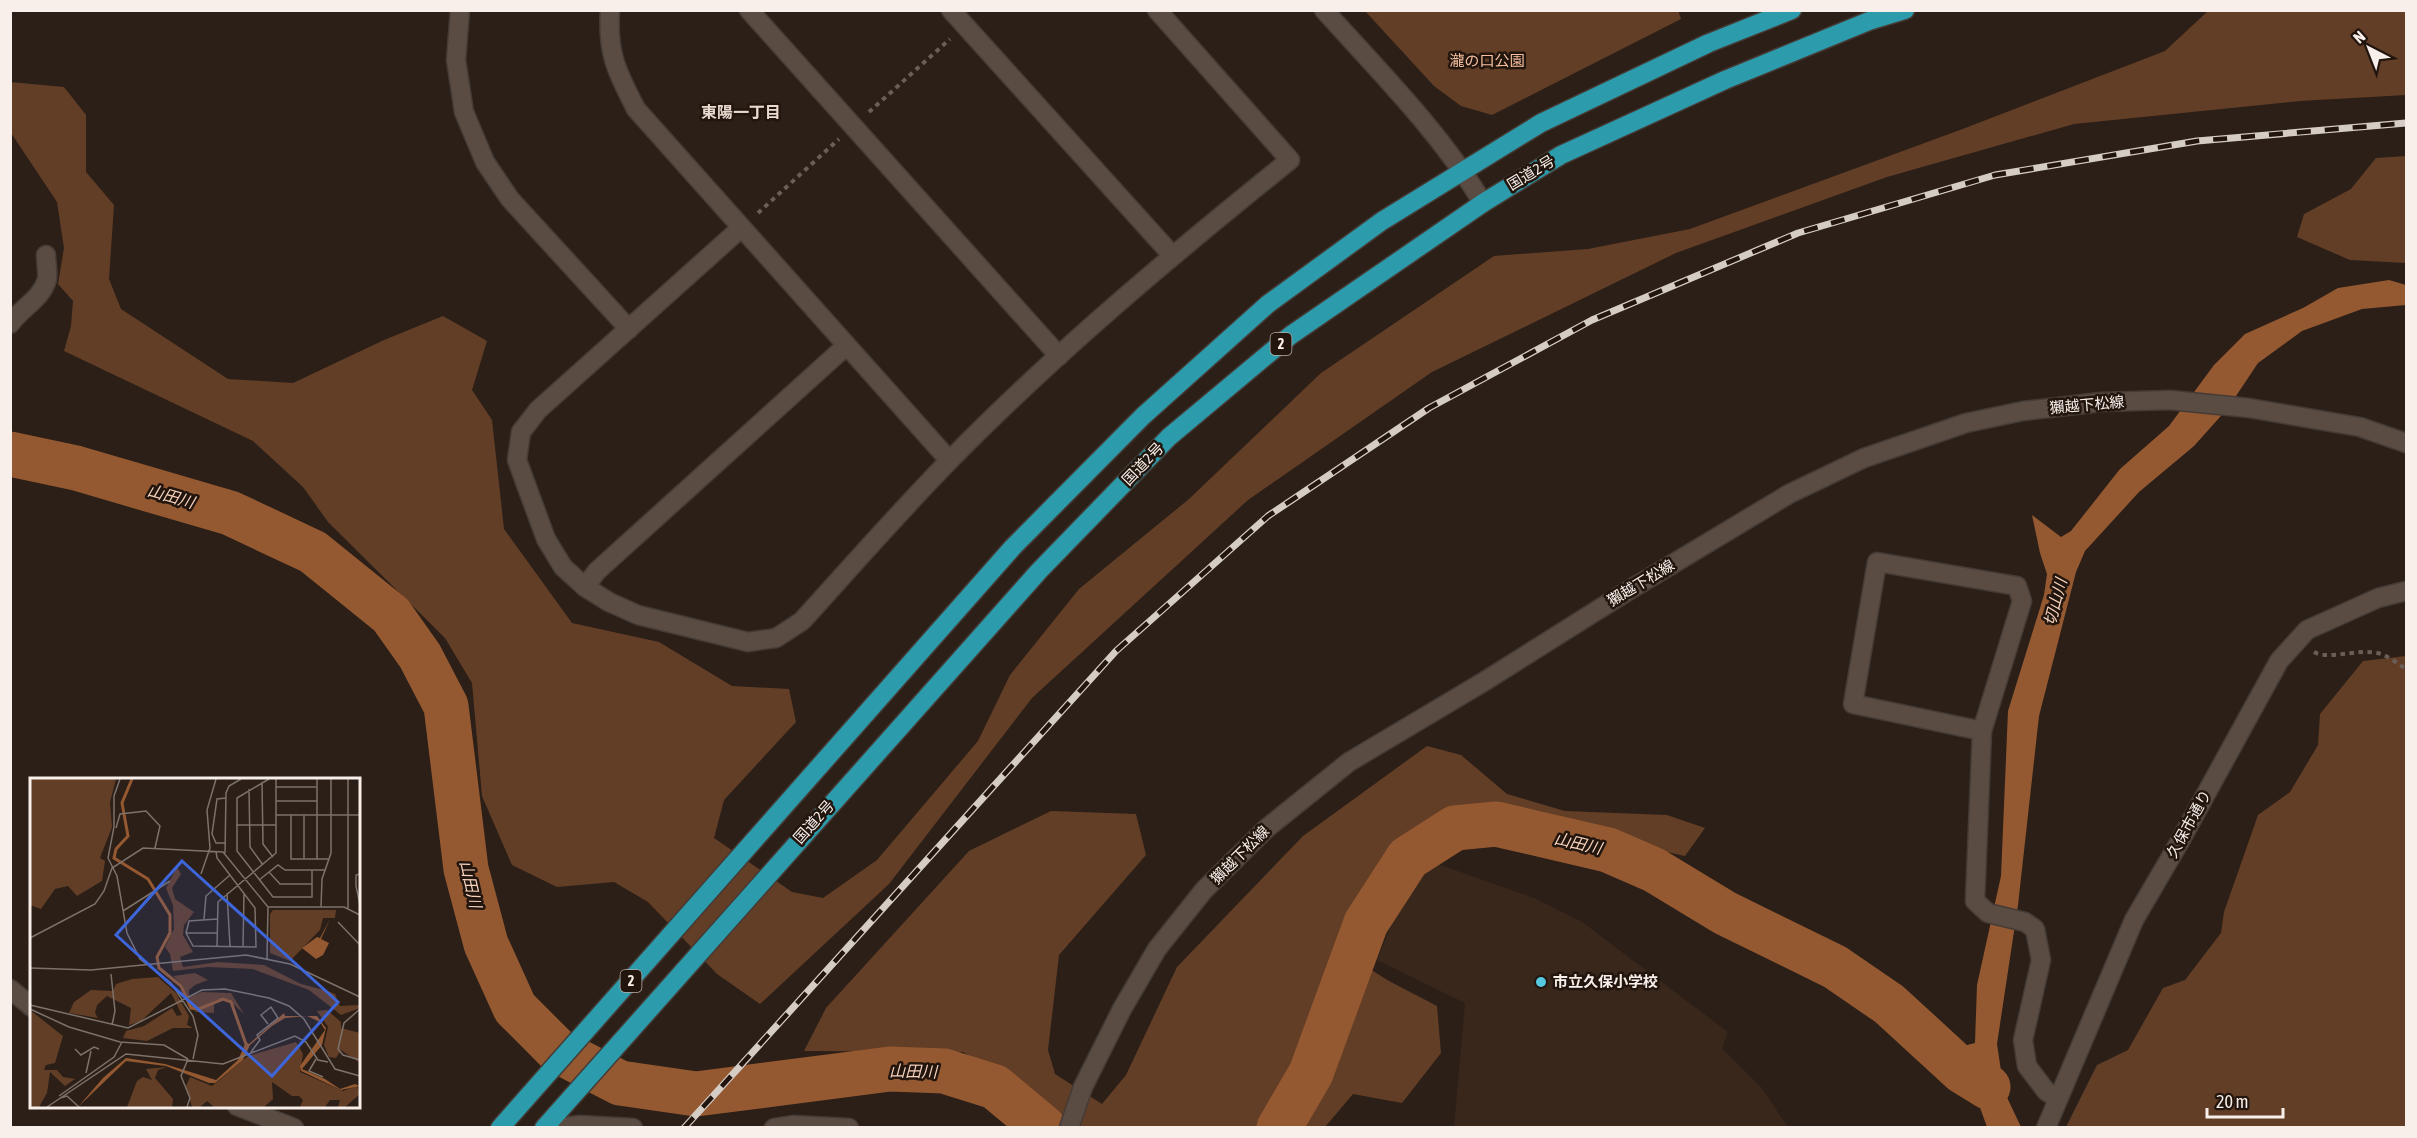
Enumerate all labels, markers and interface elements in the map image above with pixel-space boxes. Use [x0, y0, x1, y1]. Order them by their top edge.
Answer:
north arrow [2339, 18, 2399, 78]
text: N [2349, 27, 2368, 47]
park label: 瀧の口公園 [1449, 52, 1525, 69]
district label: 東陽一丁目 [701, 103, 781, 121]
street label: 国道2号 [1504, 152, 1557, 193]
road number: 2 [1270, 333, 1292, 355]
street label: 獺越下松線 [2049, 393, 2125, 416]
street label: 国道2号 [1118, 439, 1167, 488]
water label: 山田川 [145, 481, 198, 512]
street label: 獺越下松線 [1604, 556, 1677, 609]
water label: 切山川 [2040, 575, 2070, 628]
inset map [30, 778, 360, 1108]
street label: 久保市通り [2163, 787, 2214, 861]
street label: 国道2号 [790, 797, 837, 847]
street label: 獺越下松線 [1207, 822, 1272, 887]
water label: 山田川 [1553, 829, 1605, 858]
water label: 山田川 [457, 859, 486, 911]
road number: 2 [620, 970, 642, 992]
place label: 市立久保小学校 [1553, 973, 1658, 990]
marker: 市立久保小学校 [1534, 975, 1548, 989]
water label: 山田川 [889, 1062, 939, 1080]
scale bar [2207, 1081, 2284, 1119]
text: 20 m [2216, 1091, 2248, 1112]

